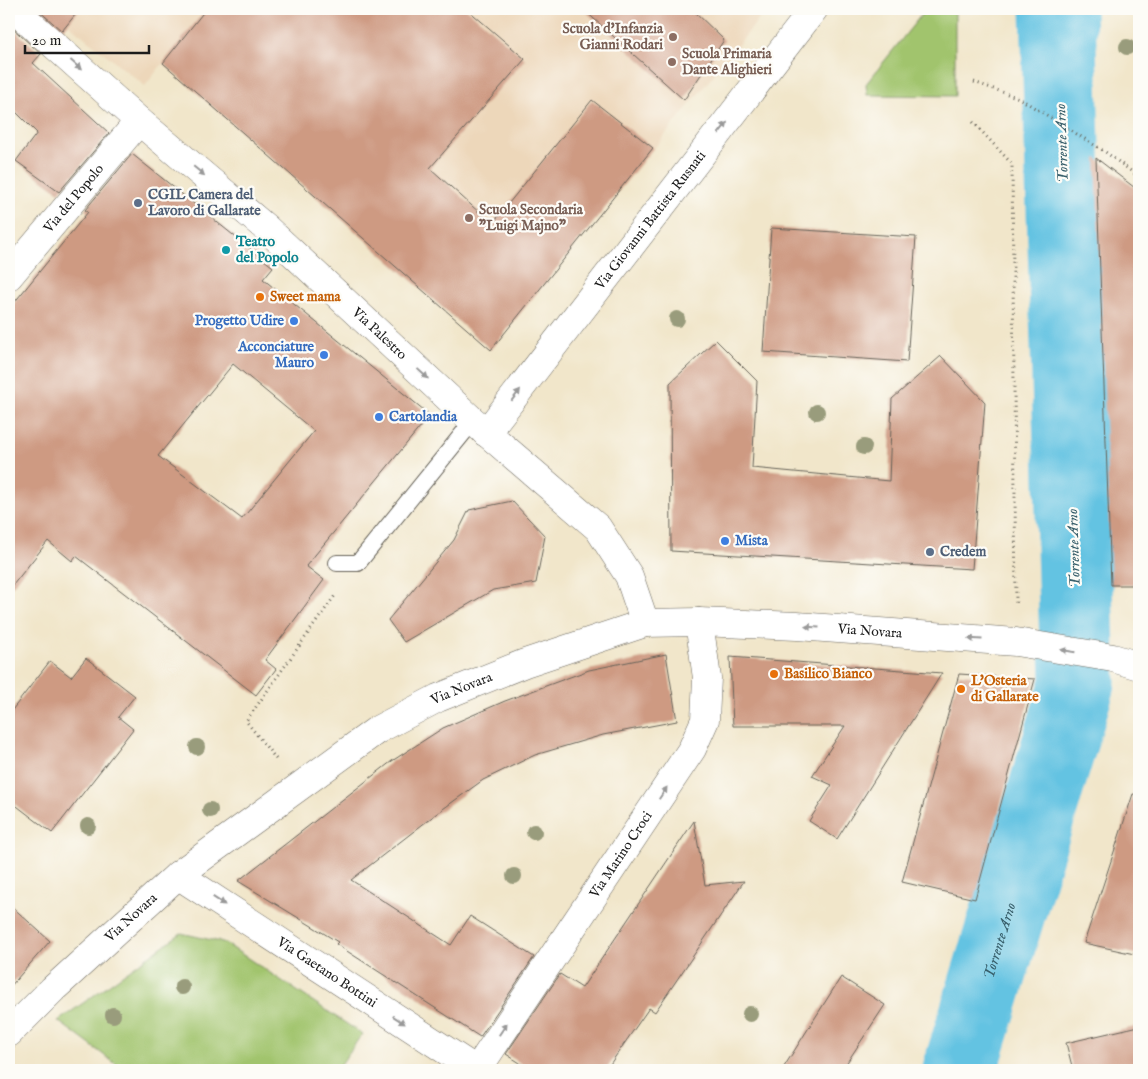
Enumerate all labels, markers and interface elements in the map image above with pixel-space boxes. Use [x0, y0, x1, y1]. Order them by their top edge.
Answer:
place label: Scuola d'Infanzia Gianni Rodari [563, 20, 664, 54]
scale bar [25, 22, 149, 54]
text: 20 m [32, 31, 62, 50]
marker: Scuola d'Infanzia Gianni Rodari [667, 31, 679, 43]
place label: Scuola Primaria Dante Alighieri [682, 45, 773, 79]
marker: Scuola Primaria Dante Alighieri [666, 56, 678, 68]
one-way arrow [70, 59, 82, 71]
water label: Torrente Arno [1051, 103, 1073, 183]
one-way arrow [718, 122, 729, 135]
street label: Via Giovanni Battista Rusnati [591, 147, 710, 294]
street label: Via del Popolo [39, 160, 108, 238]
one-way arrow [192, 166, 205, 177]
place label: CGIL Camera del Lavoro di Gallarate [148, 186, 261, 220]
marker: CGIL Camera del Lavoro di Gallarate [132, 197, 144, 209]
place label: Scuola Secondaria "Luigi Majno" [479, 201, 584, 235]
marker: Scuola Secondaria "Luigi Majno" [463, 212, 475, 224]
place label: Teatro del Popolo [235, 233, 299, 267]
marker: Teatro del Popolo [220, 244, 232, 256]
place label: Sweet mama [270, 288, 342, 306]
marker: Sweet mama [254, 291, 266, 303]
street label: Via Palestro [347, 303, 411, 364]
place label: Progetto Udire [195, 312, 285, 330]
marker: Progetto Udire [288, 315, 300, 327]
place label: Acconciature Mauro [237, 338, 315, 372]
marker: Acconciature Mauro [318, 349, 330, 361]
one-way arrow [417, 368, 429, 380]
one-way arrow [511, 388, 522, 401]
place label: Cartolandia [389, 408, 458, 426]
marker: Cartolandia [373, 411, 385, 423]
water label: Torrente Arno [1063, 508, 1085, 588]
place label: Mista [735, 532, 769, 550]
marker: Mista [719, 535, 731, 547]
place label: Credem [940, 543, 986, 561]
marker: Credem [924, 546, 936, 558]
street label: Via Novara [836, 620, 904, 643]
one-way arrow [804, 623, 820, 631]
one-way arrow [966, 635, 982, 643]
one-way arrow [1060, 646, 1076, 654]
place label: Basilico Bianco [784, 665, 873, 683]
street label: Via Novara [427, 668, 496, 710]
marker: Basilico Bianco [768, 668, 780, 680]
place label: L'Osteria di Gallarate [971, 672, 1039, 706]
marker: L'Osteria di Gallarate [955, 683, 967, 695]
one-way arrow [658, 786, 667, 800]
street label: Via Marino Croci [585, 808, 657, 902]
street label: Via Novara [100, 889, 162, 947]
one-way arrow [213, 897, 226, 906]
water label: Torrente Arno [979, 900, 1020, 981]
street label: Via Gaetano Bottini [273, 933, 381, 1012]
one-way arrow [392, 1015, 405, 1024]
one-way arrow [498, 1023, 508, 1036]

